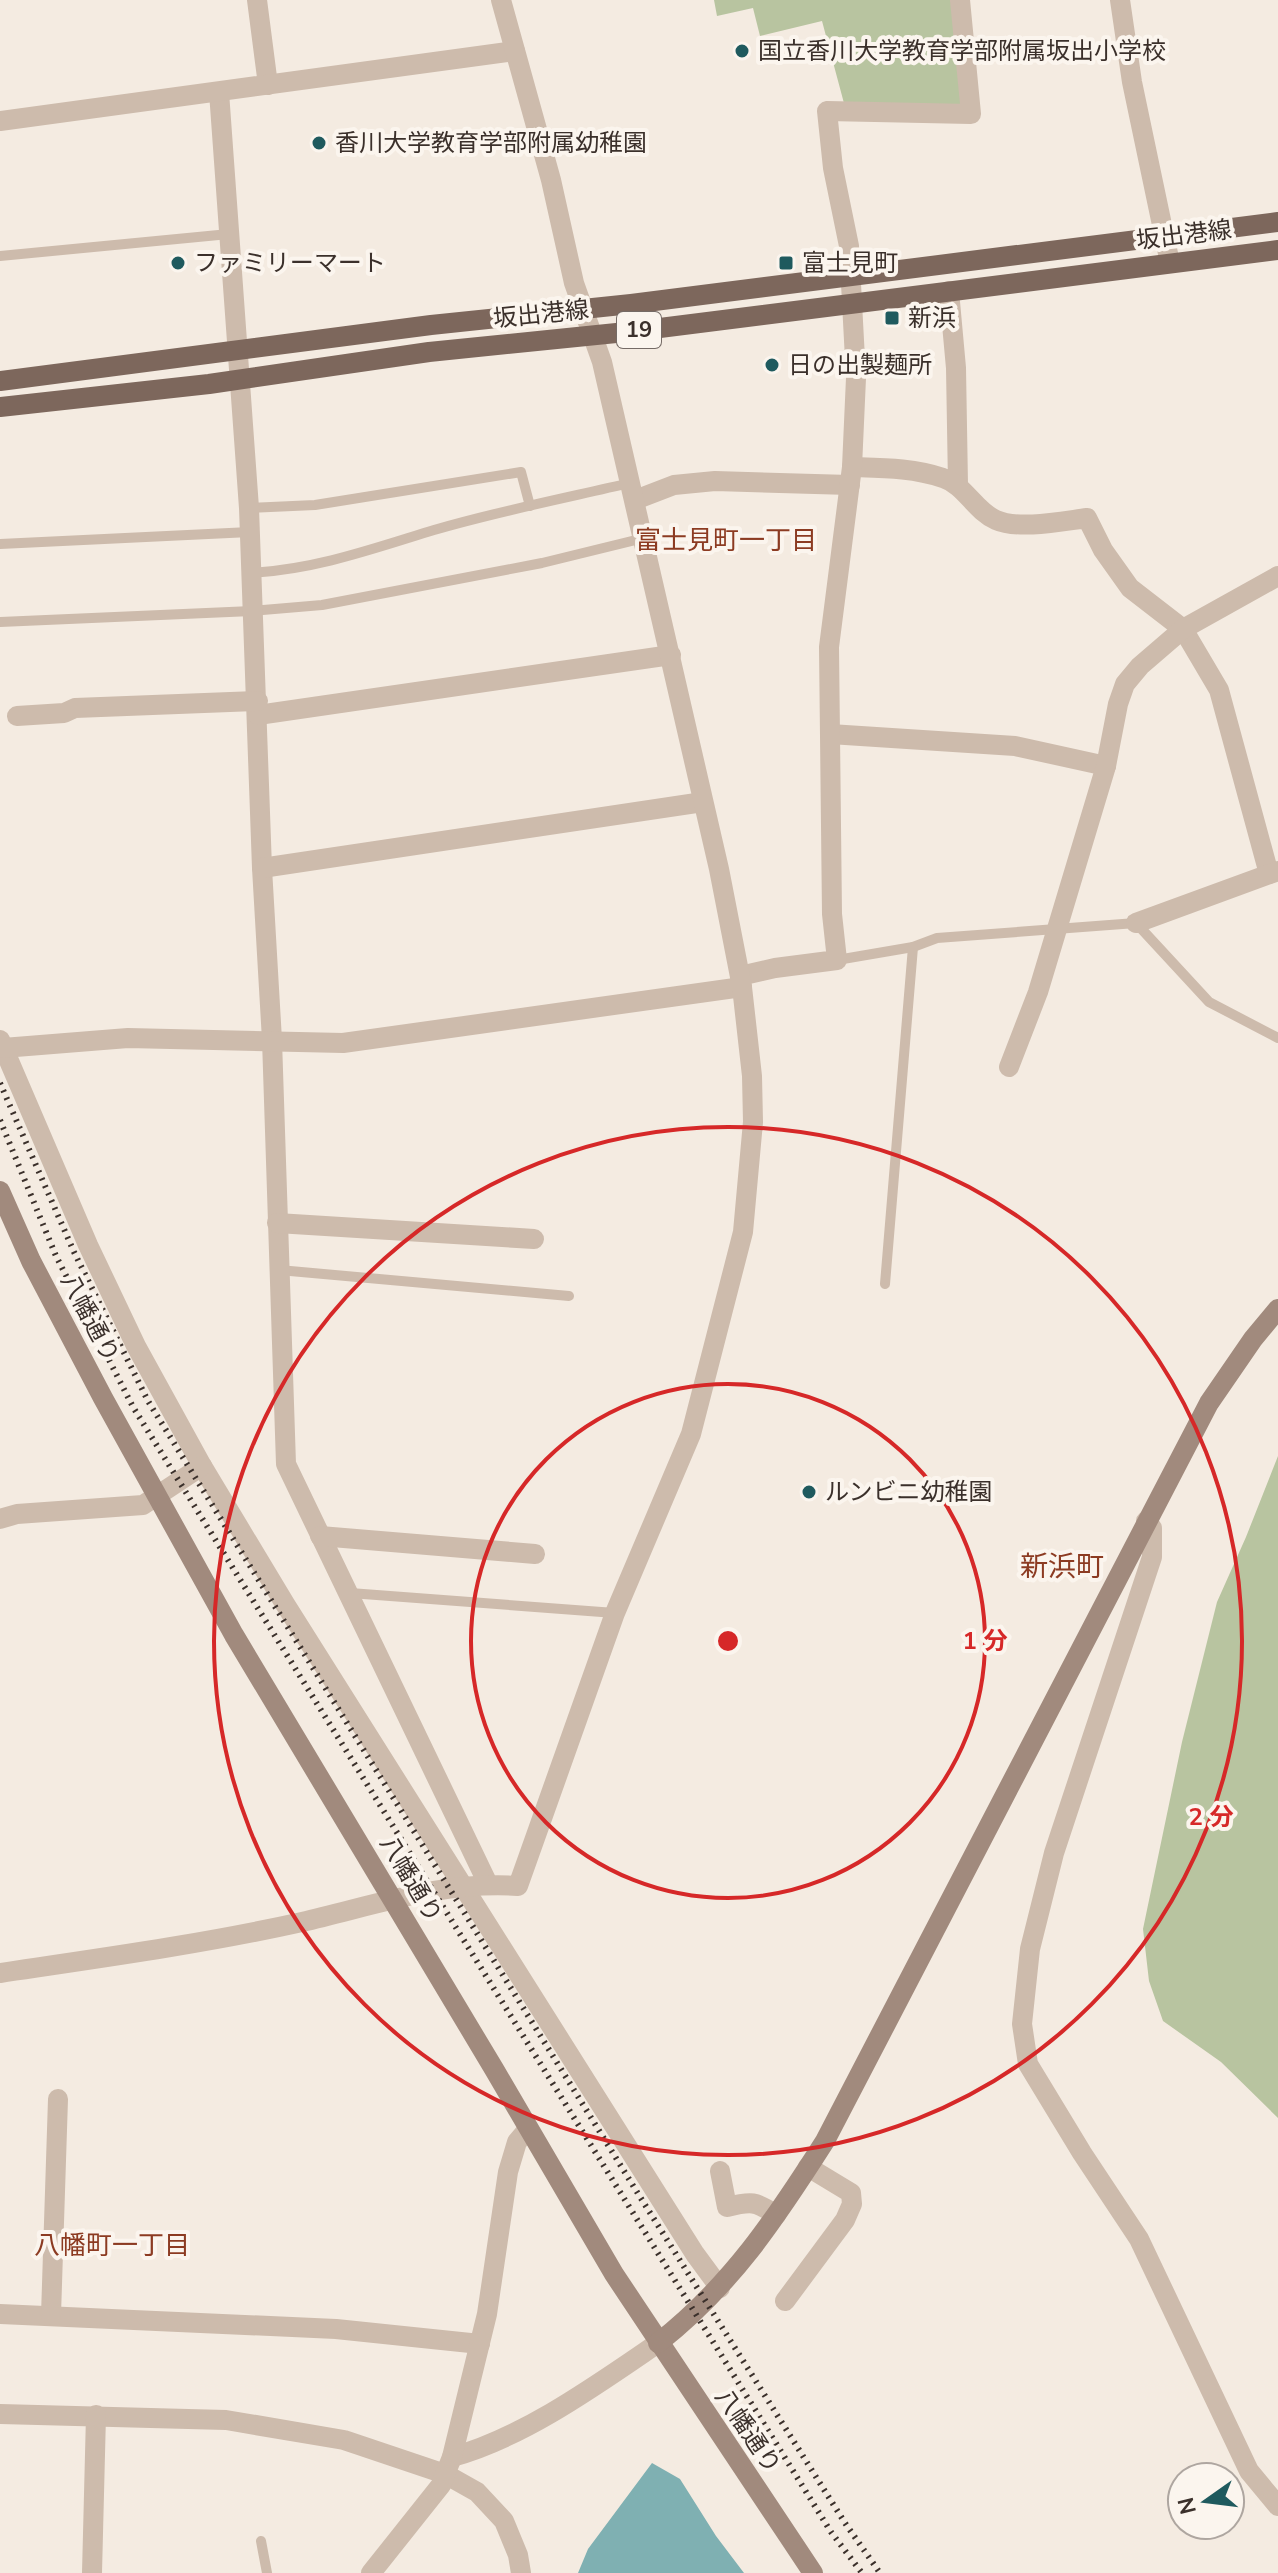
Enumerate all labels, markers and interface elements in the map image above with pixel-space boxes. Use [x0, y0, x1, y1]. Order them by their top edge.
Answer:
place label: 国立香川大学教育学部附属坂出小学校 [758, 35, 1166, 67]
marker: 国立香川大学教育学部附属坂出小学校 [733, 42, 751, 60]
place label: 香川大学教育学部附属幼稚園 [335, 127, 647, 159]
marker: 香川大学教育学部附属幼稚園 [310, 134, 328, 152]
street label: 坂出港線 [1134, 213, 1234, 257]
place label: ファミリーマート [194, 247, 386, 279]
place label: 富士見町 [802, 247, 898, 279]
marker: ファミリーマート [169, 254, 187, 272]
marker: 富士見町 [777, 254, 795, 272]
street label: 坂出港線 [492, 293, 590, 335]
place label: 新浜 [908, 302, 956, 334]
marker: 新浜 [883, 309, 901, 327]
road number: 19 [617, 312, 661, 348]
place label: 日の出製麺所 [788, 349, 932, 381]
marker: 日の出製麺所 [763, 356, 781, 374]
district label: 富士見町一丁目 [635, 523, 817, 558]
street label: 八幡通り [53, 1268, 127, 1368]
place label: ルンビニ幼稚園 [825, 1476, 993, 1508]
marker: ルンビニ幼稚園 [800, 1483, 818, 1501]
district label: 新浜町 [1020, 1548, 1104, 1586]
text: 1 分 [963, 1625, 1007, 1657]
centre of rings [714, 1627, 742, 1655]
text: 2 分 [1189, 1801, 1233, 1833]
street label: 八幡通り [373, 1830, 449, 1928]
district label: 八幡町一丁目 [34, 2228, 190, 2263]
street label: 八幡通り [708, 2382, 788, 2480]
north arrow [1166, 2461, 1246, 2541]
text: N [1171, 2494, 1204, 2517]

